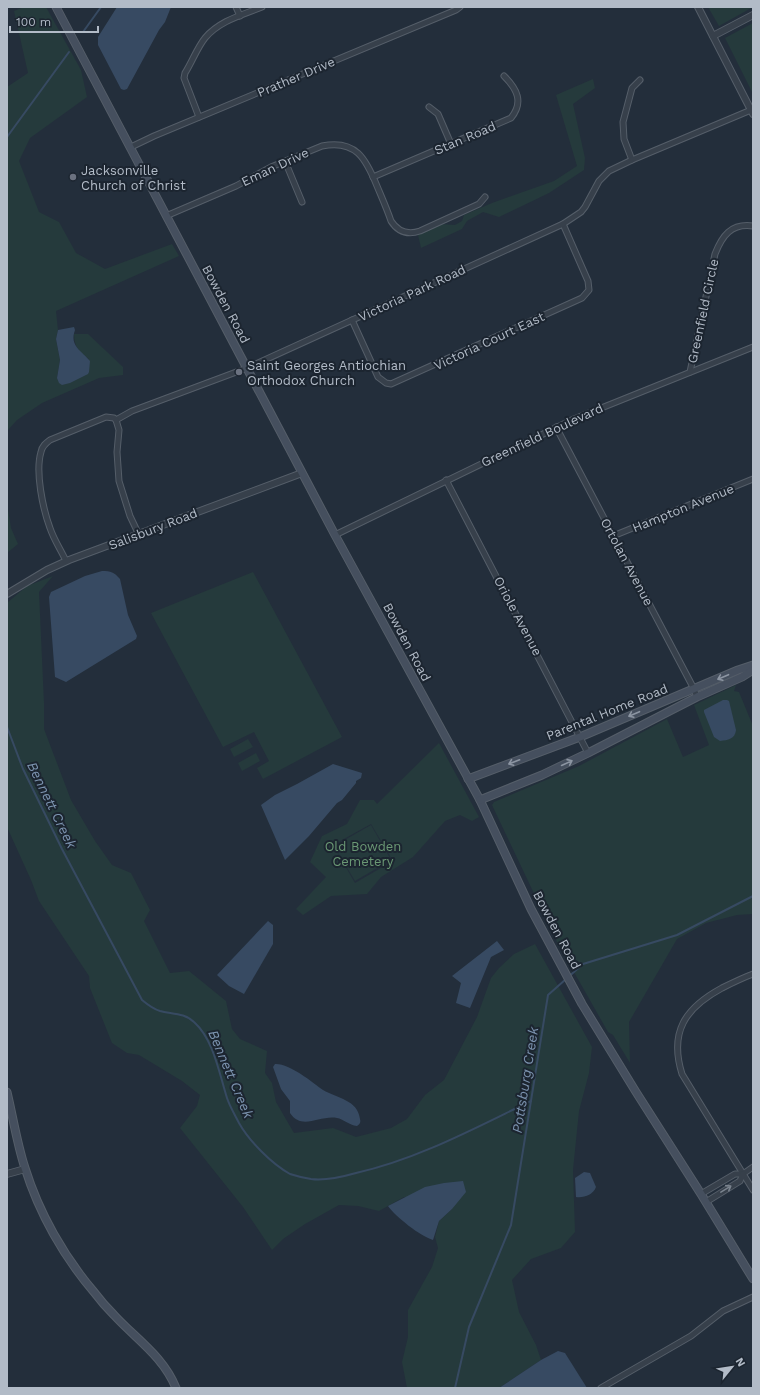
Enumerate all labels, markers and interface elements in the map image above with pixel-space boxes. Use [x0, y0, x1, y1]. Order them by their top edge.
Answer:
scale bar [10, 8, 98, 34]
text: 100 m [16, 15, 51, 29]
street label: Prather Drive [255, 54, 337, 100]
street label: Stan Road [432, 118, 498, 158]
street label: Eman Drive [239, 145, 311, 189]
place label: Jacksonville Church of Christ [81, 163, 186, 193]
marker: Jacksonville Church of Christ [68, 172, 78, 182]
street label: Greenfield Circle [685, 257, 721, 365]
street label: Bowden Road [199, 262, 253, 346]
street label: Victoria Park Road [356, 262, 468, 324]
street label: Victoria Court East [431, 309, 547, 373]
place label: Saint Georges Antiochian Orthodox Church [247, 358, 406, 388]
marker: Saint Georges Antiochian Orthodox Church [234, 367, 244, 377]
street label: Greenfield Boulevard [479, 400, 605, 470]
street label: Hampton Avenue [630, 481, 736, 535]
street label: Salisbury Road [106, 505, 200, 553]
street label: Ortolan Avenue [598, 516, 656, 608]
street label: Oriole Avenue [491, 574, 545, 658]
street label: Bowden Road [380, 600, 434, 684]
one-way arrow [718, 673, 730, 681]
street label: Parental Home Road [544, 681, 670, 743]
one-way arrow [629, 711, 641, 719]
water label: Bennett Creek [24, 759, 80, 851]
one-way arrow [508, 759, 520, 767]
one-way arrow [561, 759, 573, 766]
park label: Old Bowden Cemetery [325, 839, 401, 869]
street label: Bowden Road [530, 888, 584, 972]
water label: Pottsburg Creek [509, 1025, 541, 1134]
water label: Bennett Creek [205, 1027, 257, 1121]
one-way arrow [720, 1185, 732, 1193]
north arrow [712, 1347, 752, 1387]
text: N [733, 1355, 748, 1369]

